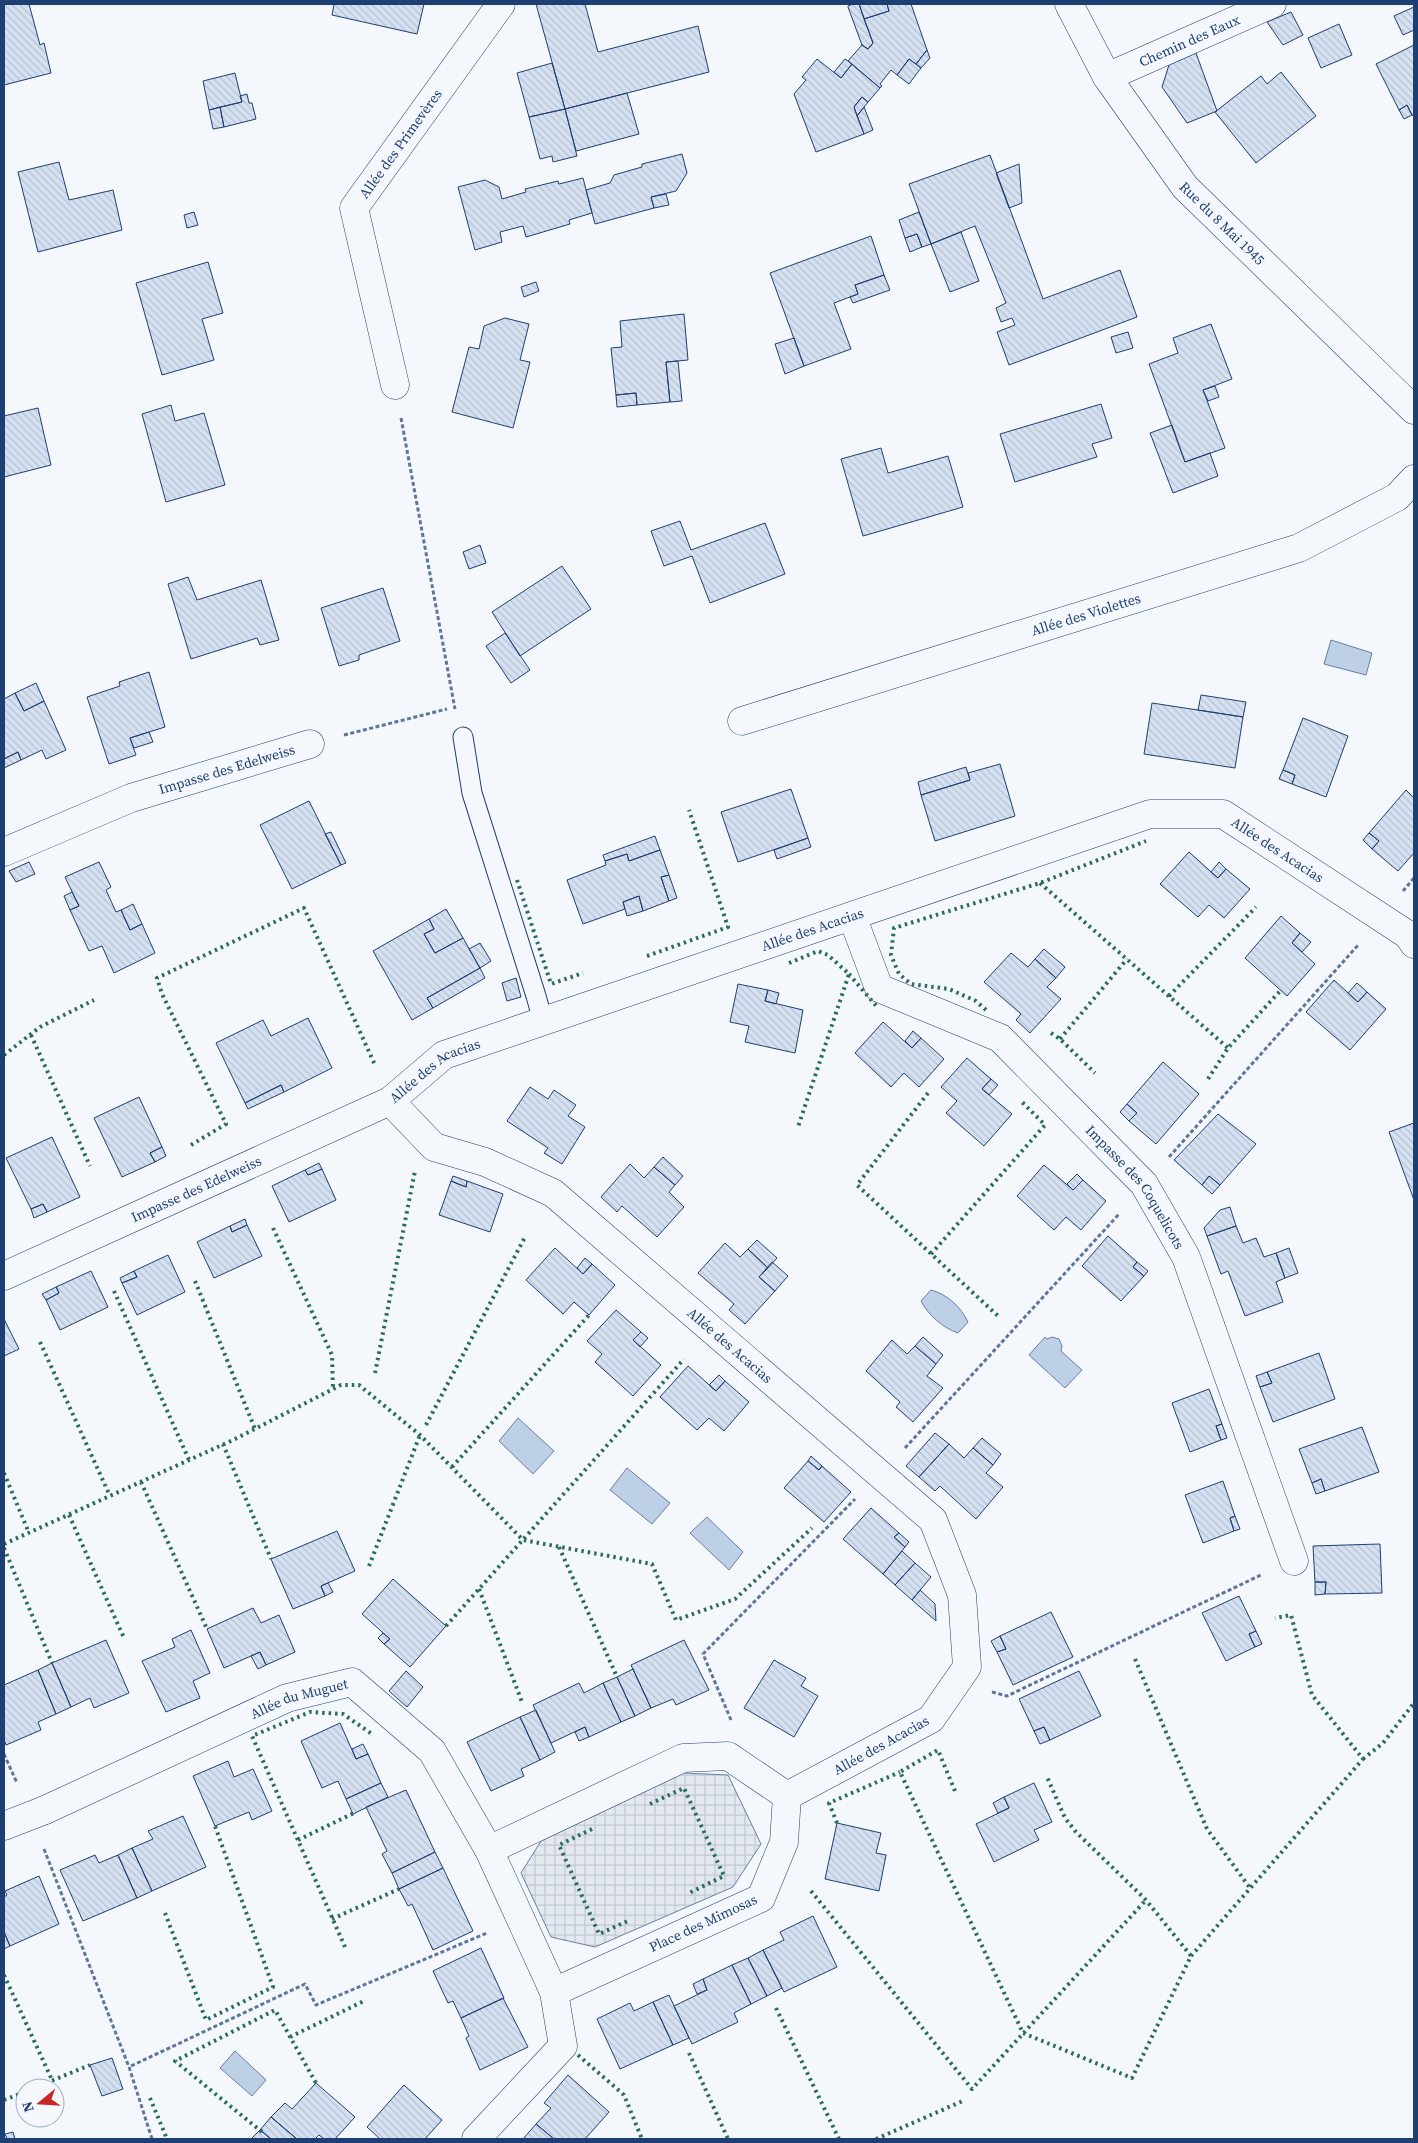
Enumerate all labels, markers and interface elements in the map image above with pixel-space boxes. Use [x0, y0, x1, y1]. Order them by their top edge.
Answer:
street label: Chemin des Eaux [1136, 9, 1244, 72]
street label: Allée des Primevères [354, 85, 447, 202]
street label: Rue du 8 Mai 1945 [1175, 177, 1269, 269]
street label: Allée des Violettes [1028, 588, 1143, 641]
street label: Impasse des Edelweiss [156, 739, 297, 799]
street label: Allée des Acacias [1227, 812, 1328, 887]
street label: Allée des Acacias [759, 903, 866, 956]
street label: Allée des Acacias [385, 1033, 483, 1107]
street label: Impasse des Coquelicots [1081, 1121, 1189, 1253]
street label: Impasse des Edelweiss [128, 1151, 265, 1227]
street label: Allée des Acacias [683, 1303, 777, 1388]
street label: Allée du Muguet [247, 1673, 350, 1724]
street label: Allée des Acacias [829, 1710, 933, 1780]
street label: Place des Mimosas [646, 1889, 760, 1957]
north arrow [15, 2078, 65, 2128]
text: N [17, 2099, 39, 2115]

